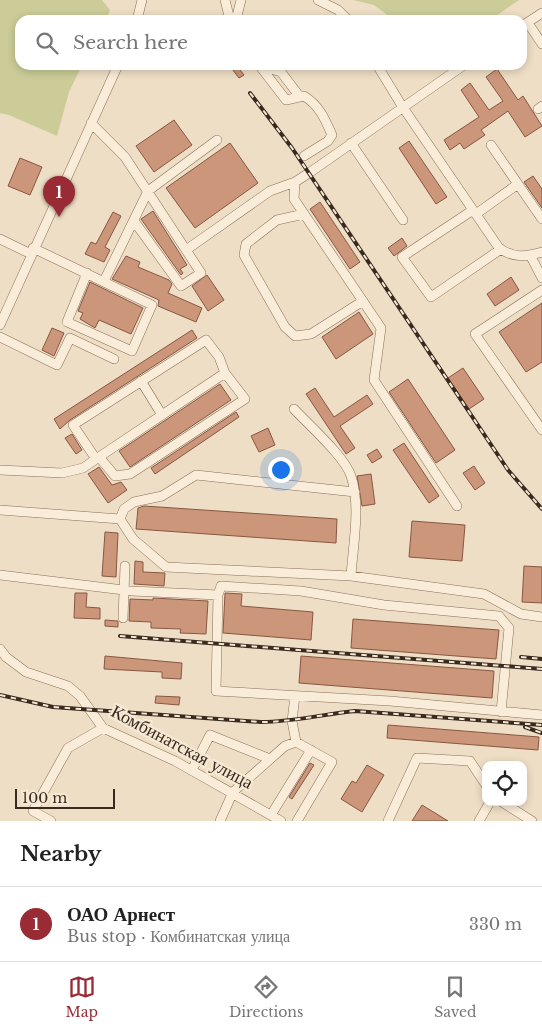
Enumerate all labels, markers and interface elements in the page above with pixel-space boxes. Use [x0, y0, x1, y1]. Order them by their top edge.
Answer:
search box [15, 15, 527, 70]
icon: search [33, 29, 61, 57]
text: Search here [73, 31, 188, 54]
pin: 1 [43, 176, 75, 217]
your location [268, 457, 294, 483]
street label: Комбинатская улица [107, 700, 257, 794]
map controls [482, 761, 527, 806]
button: locate [482, 761, 527, 806]
scale bar [15, 786, 115, 809]
text: 100 m [22, 789, 67, 807]
text: Nearby [20, 841, 101, 867]
text: ОАО Арнест [67, 903, 175, 926]
text: 1 [33, 914, 39, 934]
text: 330 m [469, 914, 522, 934]
text: Bus stop · Комбинатская улица [67, 926, 290, 946]
tab: Map [65, 973, 98, 1021]
tab: Directions [229, 973, 303, 1021]
tab: Saved [434, 973, 477, 1021]

